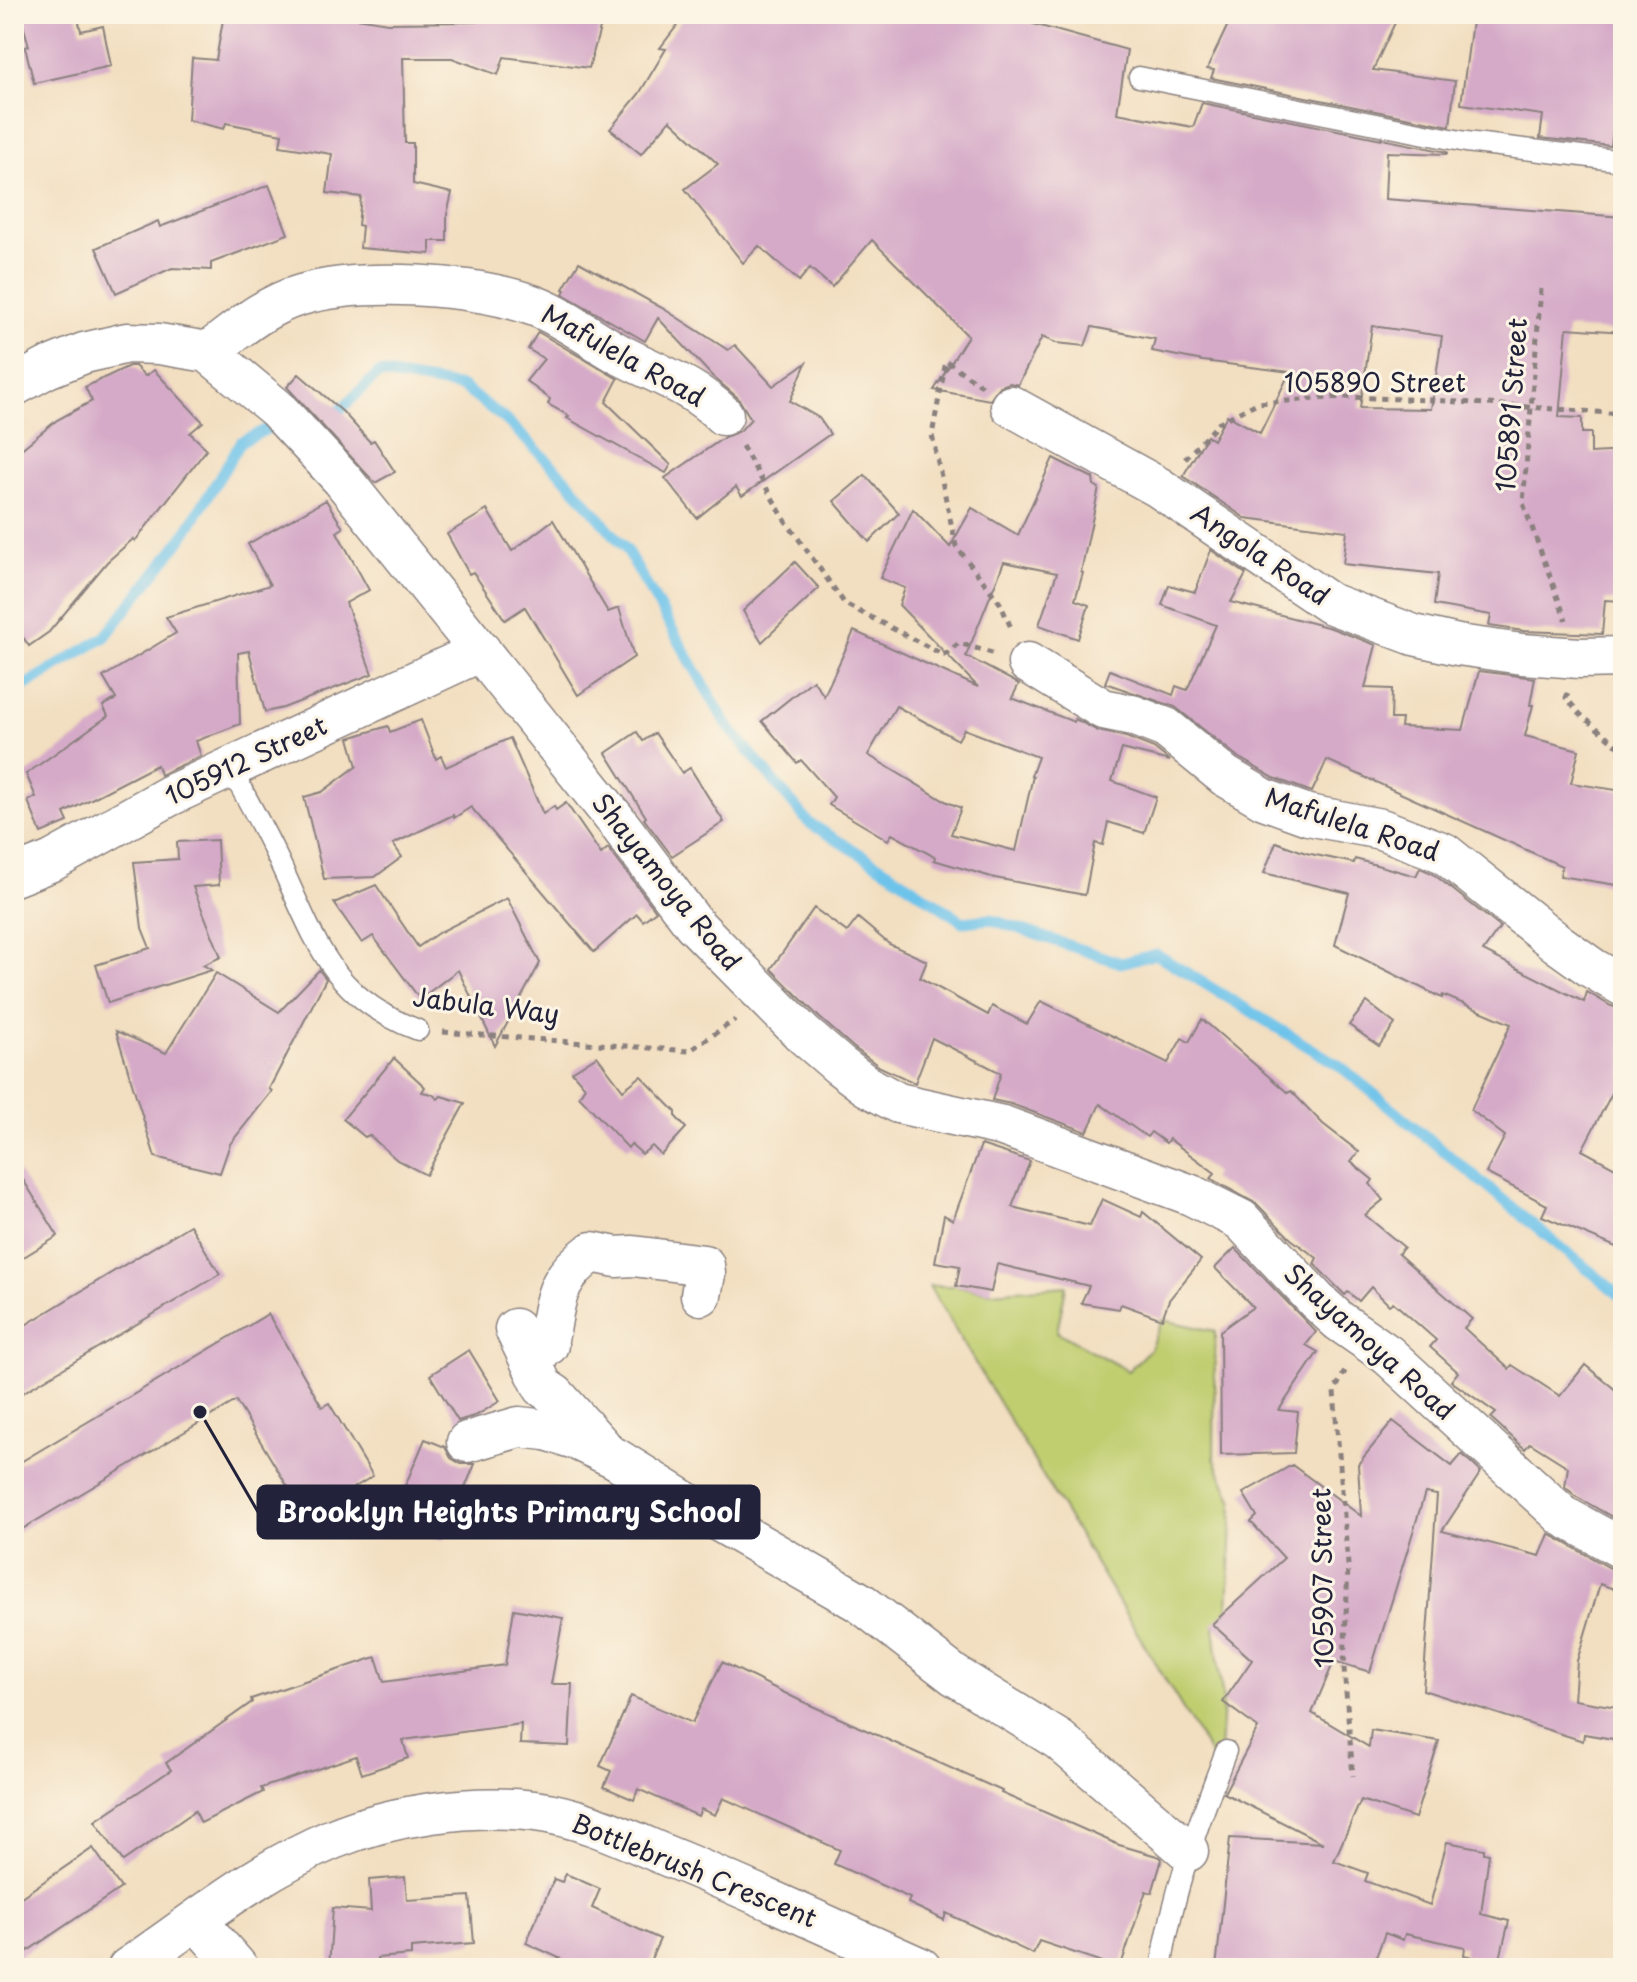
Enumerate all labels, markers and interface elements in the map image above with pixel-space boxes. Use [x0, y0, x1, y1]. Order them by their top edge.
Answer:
street label: Mafulela Road [535, 294, 713, 416]
street label: 105891 Street [1485, 317, 1536, 493]
street label: 105890 Street [1284, 362, 1466, 401]
street label: Angola Road [1184, 493, 1338, 615]
street label: 105912 Street [158, 705, 333, 814]
street label: Mafulela Road [1260, 777, 1445, 870]
street label: Shayamoya Road [583, 784, 751, 978]
street label: Jabula Way [411, 976, 562, 1033]
street label: Shayamoya Road [1276, 1253, 1464, 1428]
callout: Brooklyn Heights Primary School [258, 1486, 759, 1538]
street label: 105907 Street [1300, 1488, 1343, 1669]
text: Brooklyn Heights Primary School [276, 1489, 742, 1532]
street label: Bottlebrush Crescent [566, 1803, 823, 1937]

